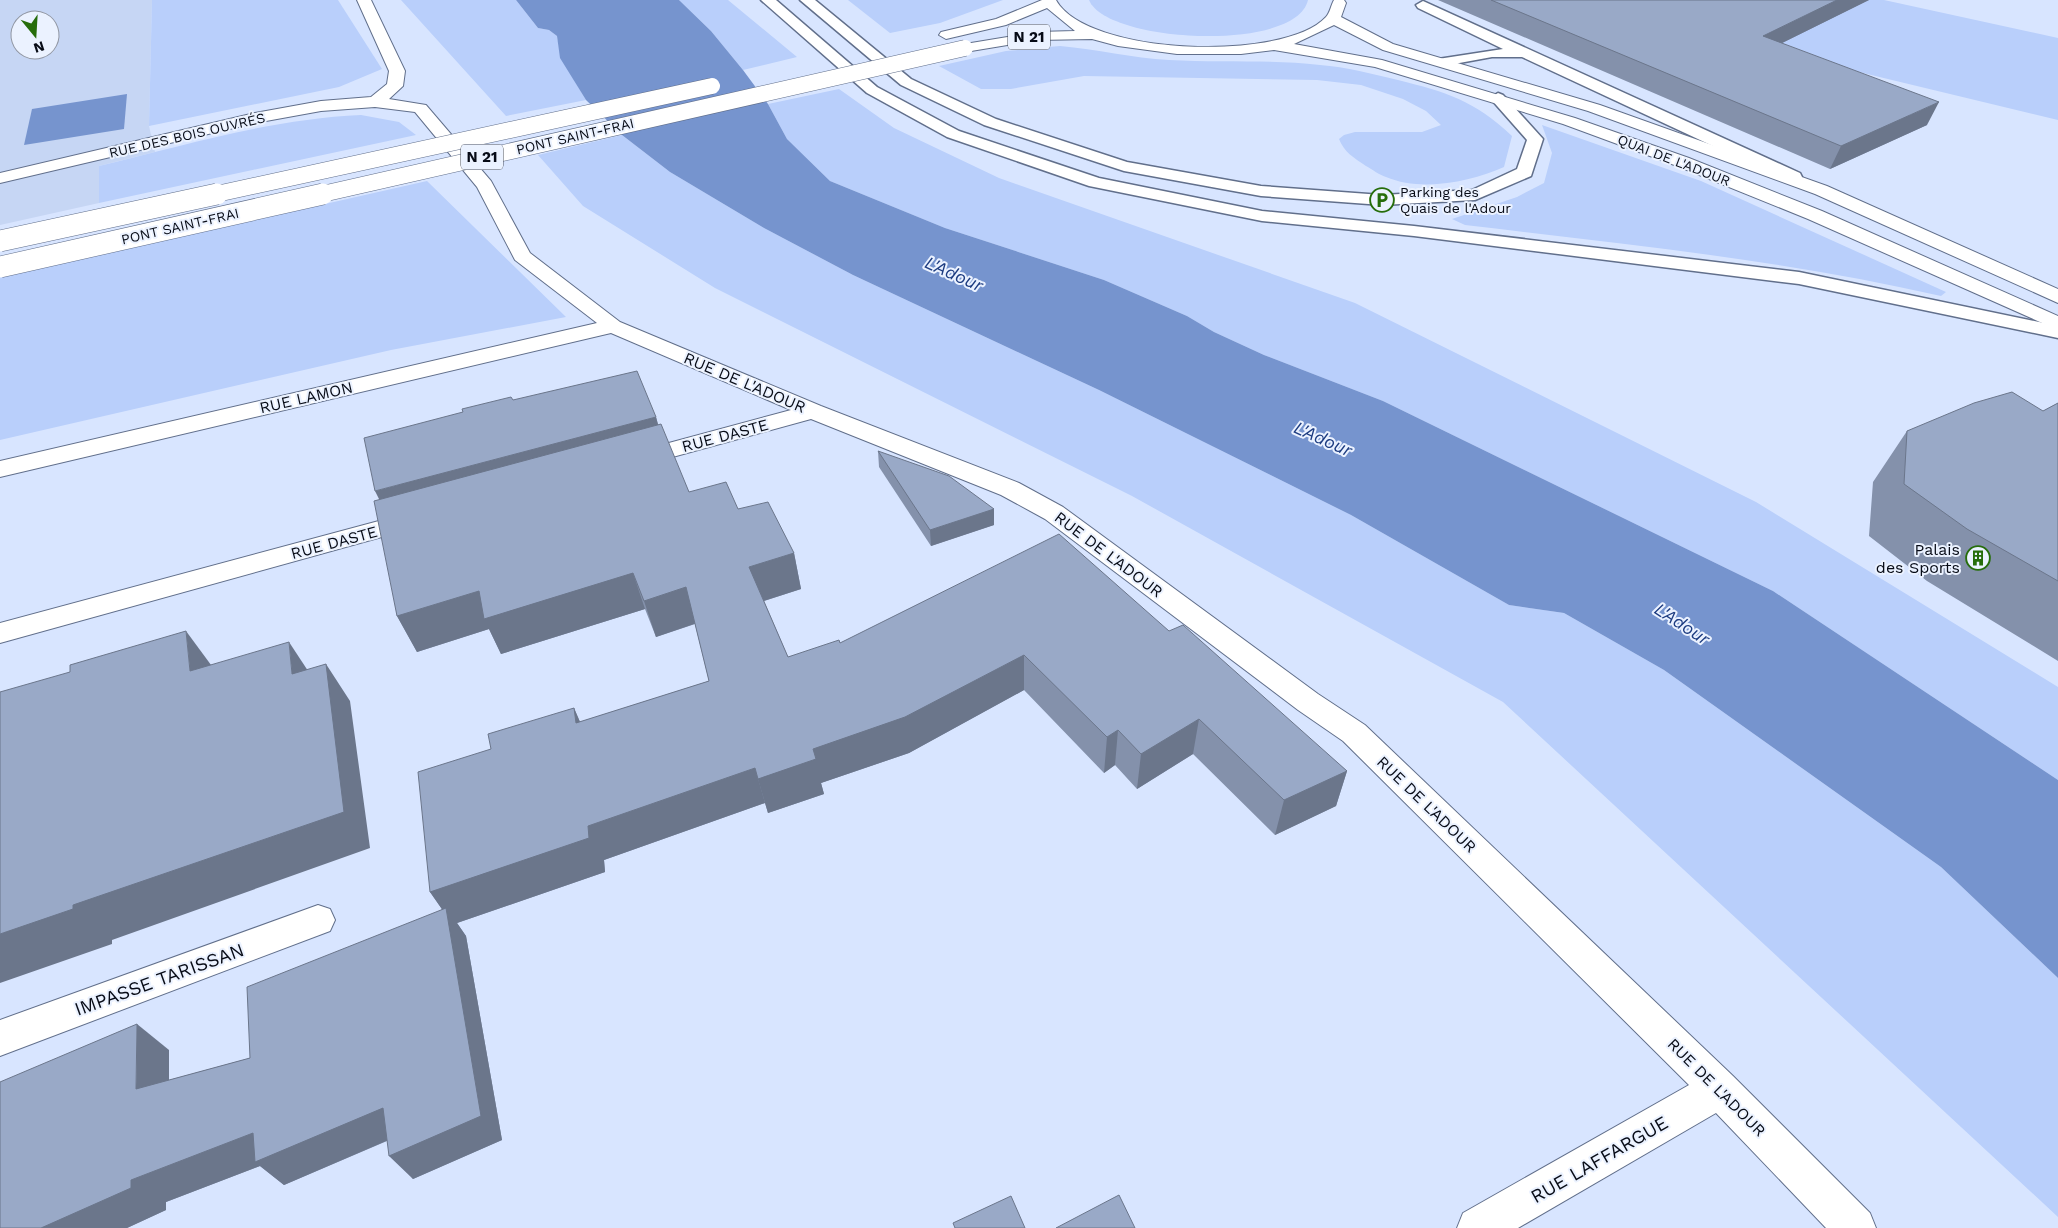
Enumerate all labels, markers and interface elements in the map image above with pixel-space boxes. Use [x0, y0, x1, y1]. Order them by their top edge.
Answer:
north arrow [10, 10, 60, 60]
road number: N 21 [1008, 24, 1050, 50]
text: N [32, 38, 46, 57]
street label: RUE DES BOIS OUVRÉS [107, 109, 267, 161]
street label: PONT SAINT-FRAI [515, 115, 635, 157]
street label: QUAI DE L'ADOUR [1615, 131, 1733, 189]
road number: N 21 [461, 144, 503, 170]
place label: Parking des Quais de l'Adour [1400, 184, 1511, 216]
parking icon: Parking des Quais de l'Adour [1369, 187, 1395, 213]
street label: PONT SAINT-FRAI [120, 205, 240, 247]
water label: L'Adour [922, 251, 988, 296]
street label: RUE DE L'ADOUR [681, 348, 809, 417]
street label: RUE LAMON [258, 378, 355, 417]
street label: RUE DASTE [680, 415, 771, 456]
water label: L'Adour [1291, 416, 1357, 461]
street label: RUE DE L'ADOUR [1051, 508, 1167, 601]
street label: RUE DASTE [289, 522, 380, 563]
place label: Palais des Sports [1876, 540, 1960, 577]
building icon: Palais des Sports [1965, 545, 1991, 571]
water label: L'Adour [1651, 598, 1715, 650]
street label: RUE DE L'ADOUR [1373, 752, 1480, 857]
street label: IMPASSE TARISSAN [71, 938, 247, 1021]
street label: RUE DE L'ADOUR [1664, 1034, 1770, 1140]
street label: RUE LAFFARGUE [1526, 1111, 1672, 1208]

